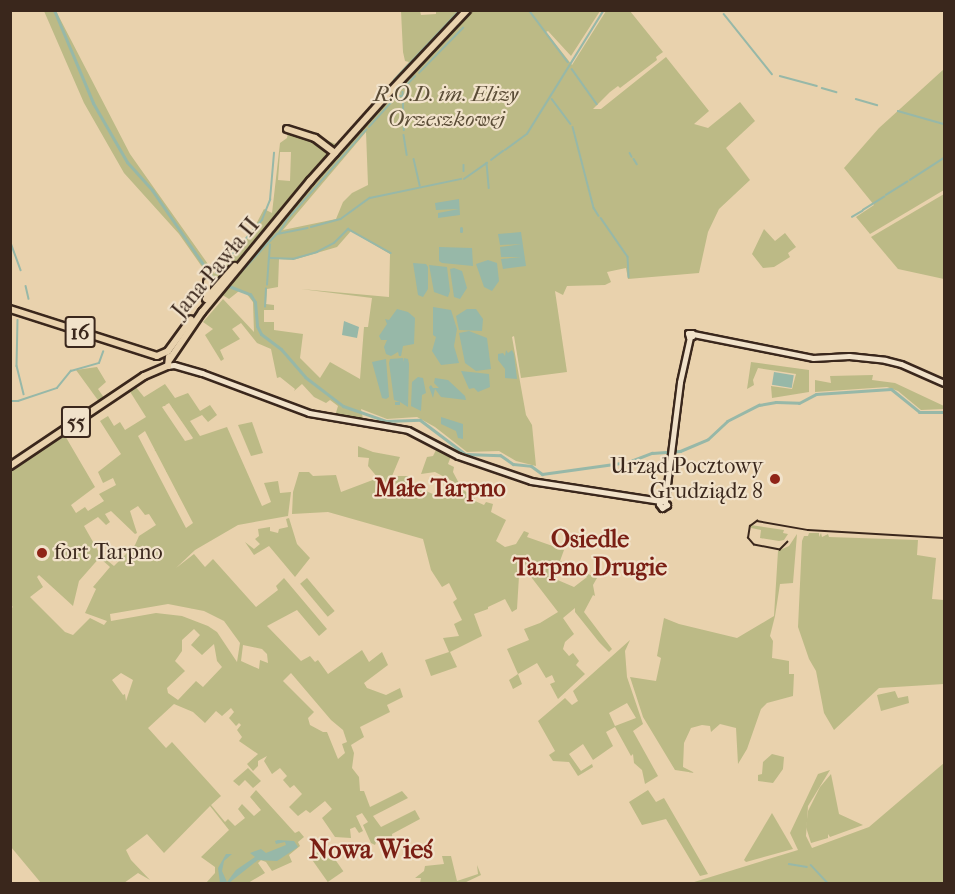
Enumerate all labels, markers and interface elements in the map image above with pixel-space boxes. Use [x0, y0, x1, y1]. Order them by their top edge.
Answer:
park label: R.O.D. im. Elizy Orzeszkowej [374, 81, 518, 132]
street label: Jana Pawła II [166, 212, 266, 324]
road number: 16 [64, 314, 97, 350]
road number: 55 [60, 404, 92, 440]
place label: Urząd Pocztowy Grudziądz 8 [610, 453, 763, 505]
marker: Urząd Pocztowy Grudziądz 8 [768, 472, 782, 486]
district label: Małe Tarpno [374, 475, 506, 503]
district label: Osiedle Tarpno Drugie [513, 526, 667, 582]
place label: fort Tarpno [54, 540, 163, 566]
marker: fort Tarpno [35, 546, 49, 560]
district label: Nowa Wieś [309, 834, 433, 866]

